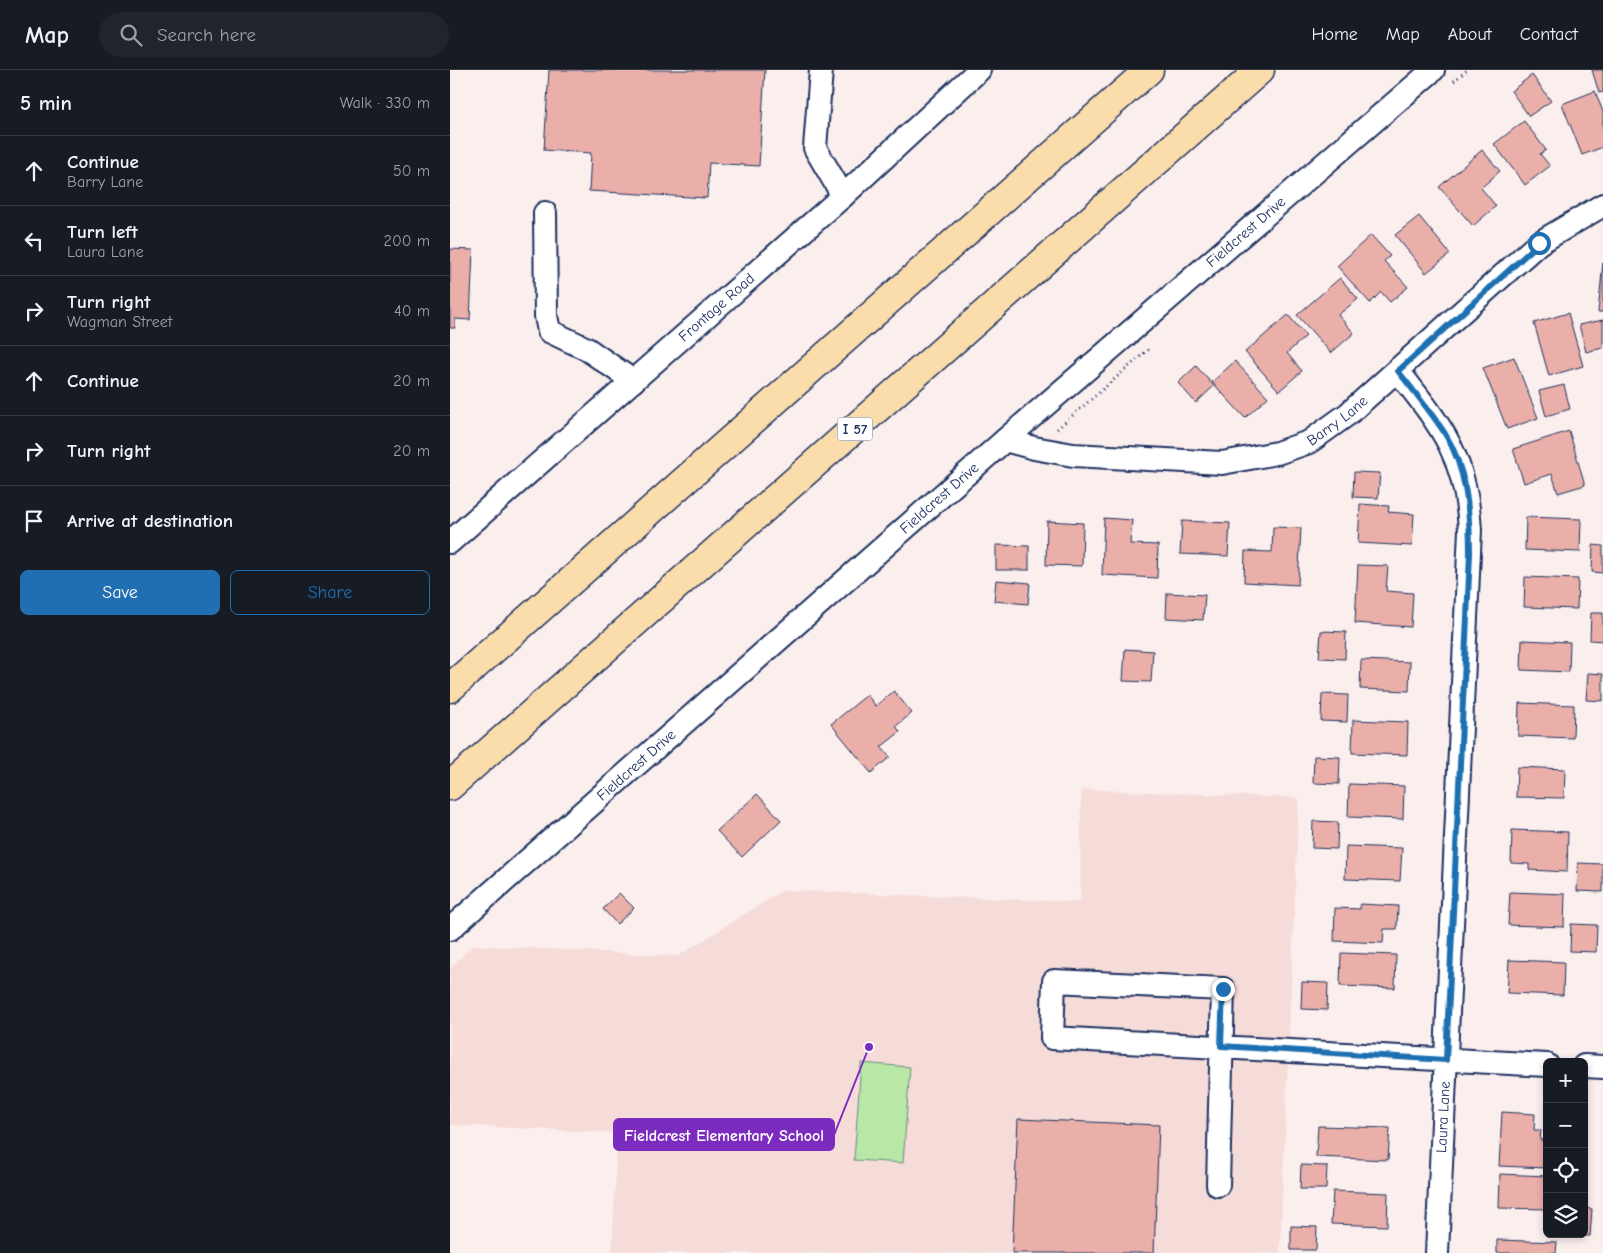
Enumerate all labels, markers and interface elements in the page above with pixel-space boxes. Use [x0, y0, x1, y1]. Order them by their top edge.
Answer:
search box [99, 12, 449, 57]
text: Map [25, 21, 69, 49]
icon: search [117, 21, 145, 49]
text: Search here [157, 24, 256, 46]
text: Home [1311, 24, 1358, 45]
text: Map [1386, 24, 1420, 45]
text: About [1448, 24, 1492, 45]
text: Contact [1520, 24, 1578, 45]
text: 5 min [20, 91, 72, 115]
text: Walk · 330 m [340, 94, 430, 112]
text: Continue [67, 151, 139, 173]
icon: ahead [20, 157, 48, 185]
text: 50 m [393, 162, 430, 180]
text: Barry Lane [67, 173, 143, 191]
street label: Fieldcrest Drive [1202, 192, 1290, 271]
text: Turn left [67, 221, 138, 243]
icon: left [20, 227, 48, 255]
text: 200 m [384, 232, 430, 250]
route start [1528, 232, 1551, 255]
text: Laura Lane [67, 243, 144, 261]
street label: Frontage Road [675, 269, 758, 346]
text: Turn right [67, 291, 151, 313]
icon: right [20, 297, 48, 325]
text: 40 m [394, 302, 430, 320]
text: Wagman Street [67, 313, 172, 331]
icon: ahead [20, 367, 48, 395]
text: Continue [67, 370, 139, 392]
text: 20 m [393, 372, 430, 390]
street label: Barry Lane [1303, 392, 1372, 450]
road number: I 57 [838, 418, 872, 440]
icon: right [20, 437, 48, 465]
text: Turn right [67, 440, 151, 462]
text: 20 m [393, 442, 430, 460]
street label: Fieldcrest Drive [896, 458, 983, 537]
icon: arrive [20, 507, 48, 535]
text: Arrive at destination [67, 510, 233, 532]
button: Save [20, 570, 220, 615]
button: Share [230, 570, 430, 615]
street label: Fieldcrest Drive [593, 725, 680, 805]
route end [1212, 978, 1235, 1001]
map controls [1543, 1058, 1588, 1238]
button: + [1543, 1058, 1588, 1103]
street label: Laura Lane [1432, 1080, 1454, 1153]
button: − [1543, 1103, 1588, 1148]
callout: Fieldcrest Elementary School [614, 1119, 834, 1150]
text: Fieldcrest Elementary School [624, 1127, 824, 1145]
button: locate [1543, 1148, 1588, 1193]
button: layers [1543, 1193, 1588, 1238]

